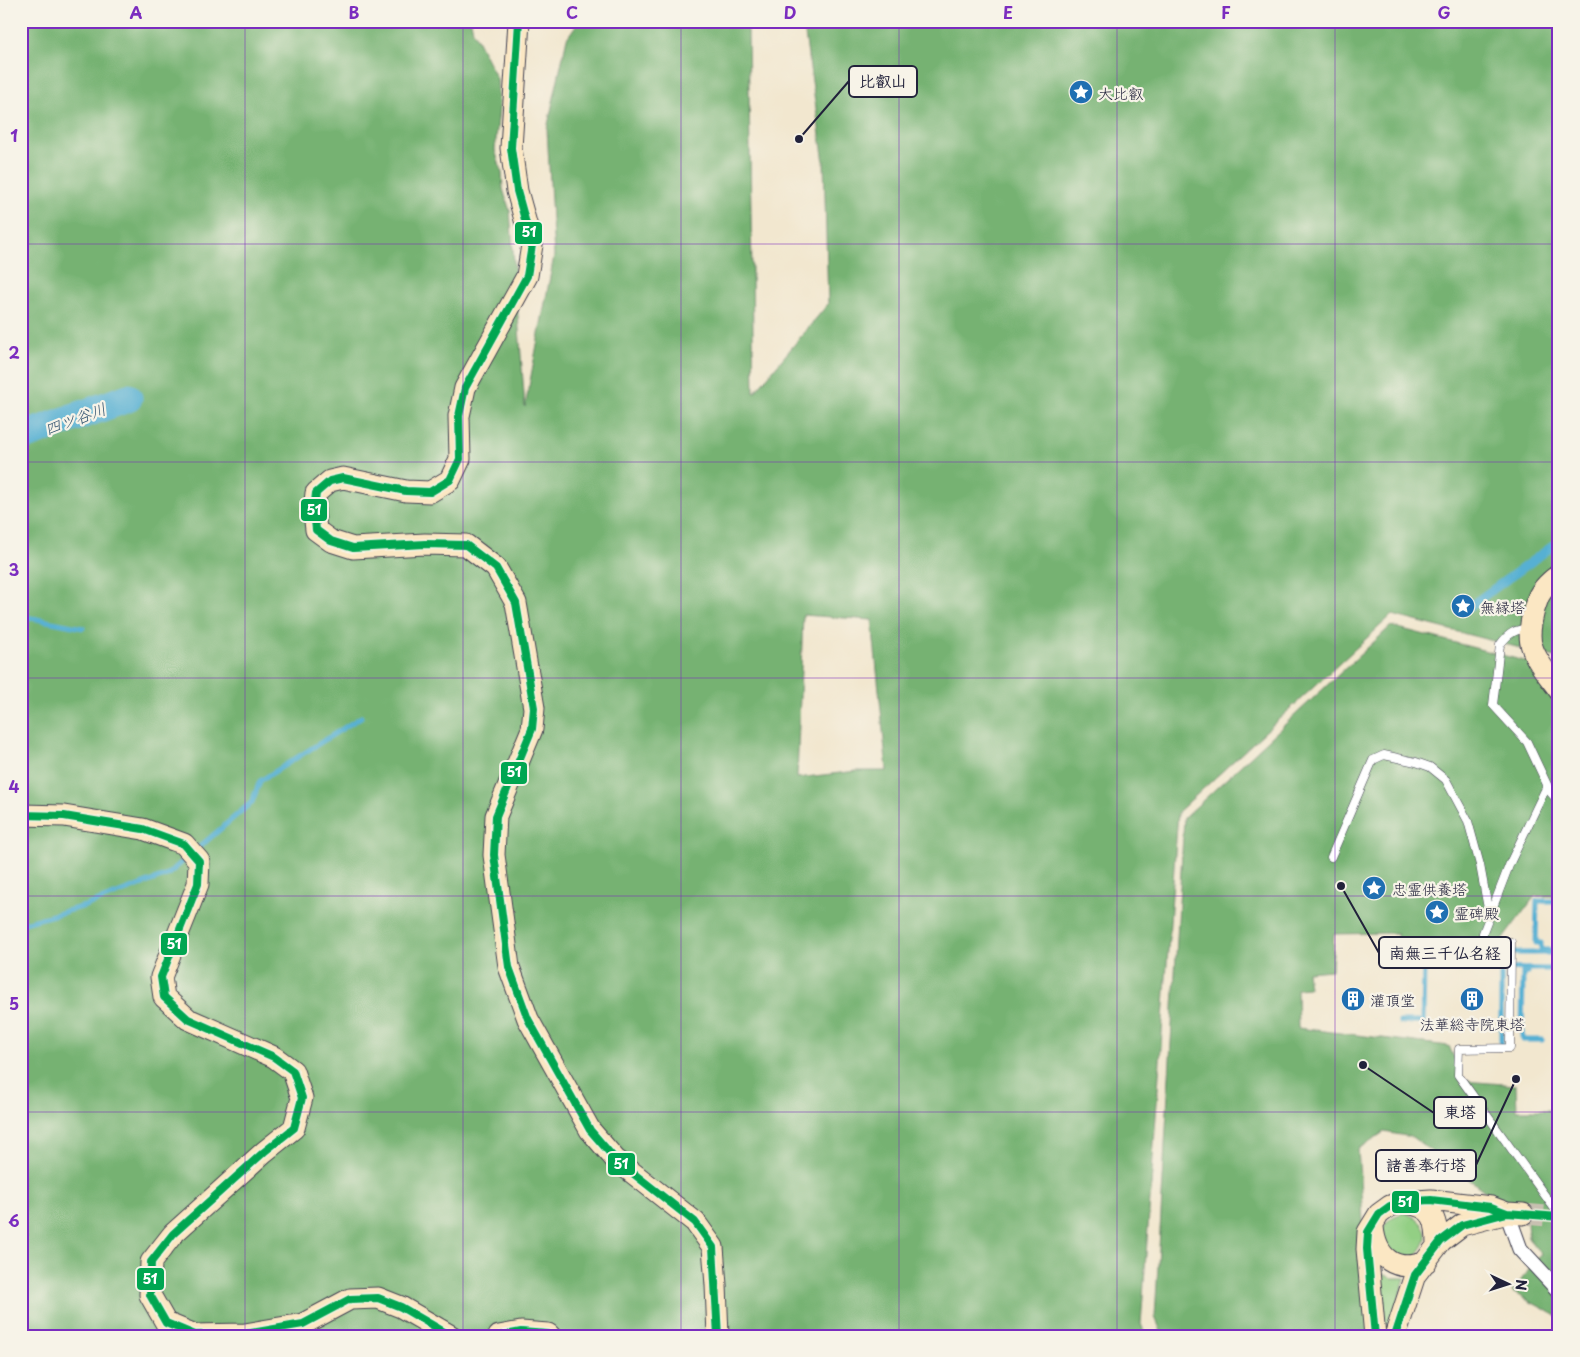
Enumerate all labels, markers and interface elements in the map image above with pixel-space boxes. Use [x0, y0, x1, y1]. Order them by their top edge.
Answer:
text: A [130, 0, 143, 24]
text: B [349, 0, 360, 24]
text: C [566, 0, 578, 24]
text: D [784, 0, 796, 24]
text: E [1003, 0, 1013, 24]
text: F [1221, 0, 1231, 24]
text: G [1437, 0, 1451, 24]
callout: 比叡山 [849, 66, 917, 97]
text: 比叡山 [859, 68, 907, 92]
place icon: 大比叡 [1068, 79, 1094, 105]
place label: 大比叡 [1098, 81, 1143, 104]
text: 1 [10, 123, 18, 147]
line badge: 51 [514, 221, 543, 245]
text: 51 [521, 221, 537, 242]
text: 2 [8, 340, 20, 364]
water label: 四ツ谷川 [41, 396, 109, 440]
line badge: 51 [300, 498, 328, 522]
text: 51 [306, 499, 322, 520]
text: 3 [9, 557, 19, 581]
place icon: 無縁塔 [1450, 593, 1476, 619]
place label: 無縁塔 [1480, 595, 1525, 618]
line badge: 51 [500, 761, 528, 785]
text: 51 [506, 761, 522, 782]
text: 4 [9, 774, 20, 798]
place icon: 忠霊供養塔 [1361, 875, 1387, 901]
place label: 忠霊供養塔 [1392, 877, 1467, 900]
place icon: 霊碑殿 [1424, 899, 1450, 925]
place label: 霊碑殿 [1454, 901, 1499, 924]
line badge: 51 [160, 932, 188, 956]
text: 51 [166, 933, 182, 954]
callout: 南無三千仏名経 [1379, 937, 1511, 968]
text: 南無三千仏名経 [1389, 940, 1501, 964]
building icon: 灌頂堂 [1340, 986, 1366, 1012]
building icon: 法華総寺院東塔 [1459, 986, 1485, 1012]
place label: 灌頂堂 [1370, 988, 1415, 1011]
text: 5 [9, 991, 19, 1015]
place label: 法華総寺院東塔 [1419, 1012, 1525, 1035]
callout: 東塔 [1434, 1097, 1486, 1128]
text: 東塔 [1444, 1099, 1476, 1123]
callout: 諸善奉行塔 [1376, 1150, 1476, 1181]
line badge: 51 [607, 1152, 636, 1176]
text: 諸善奉行塔 [1386, 1152, 1466, 1176]
text: 51 [613, 1153, 629, 1174]
line badge: 51 [1391, 1190, 1420, 1214]
text: 51 [1397, 1191, 1413, 1212]
text: 6 [8, 1208, 20, 1232]
north arrow [1482, 1260, 1532, 1310]
line badge: 51 [136, 1267, 165, 1291]
text: 51 [142, 1268, 158, 1289]
text: N [1511, 1279, 1532, 1291]

